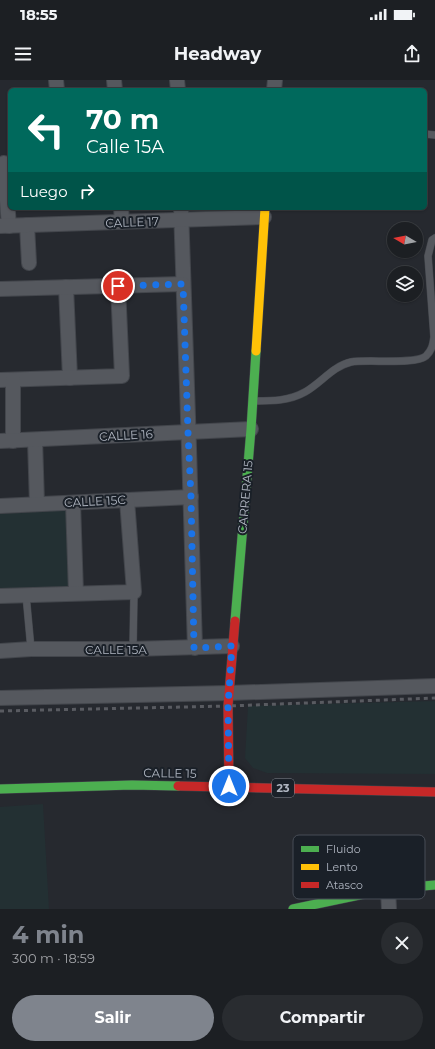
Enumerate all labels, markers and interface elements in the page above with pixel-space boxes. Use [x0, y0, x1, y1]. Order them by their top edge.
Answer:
text: 18:55 [20, 5, 58, 24]
icon: menu [12, 43, 34, 65]
text: Headway [174, 43, 261, 65]
icon: share [401, 43, 423, 65]
text: 70 m [86, 102, 159, 136]
icon: left [20, 104, 72, 156]
text: Calle 15A [86, 136, 164, 158]
icon: right [76, 180, 98, 202]
text: Luego [20, 182, 68, 201]
street label: CALLE 17 [105, 214, 159, 230]
north arrow [387, 222, 423, 258]
map controls [387, 222, 423, 302]
button: layers [387, 266, 423, 302]
pin [101, 269, 135, 303]
icon: arrive [107, 275, 129, 297]
street label: CALLE 16 [99, 426, 153, 444]
street label: CARRERA 15 [234, 459, 256, 534]
street label: CALLE 15C [64, 492, 127, 510]
street label: CALLE 15A [85, 642, 147, 657]
street label: CALLE 15 [143, 765, 197, 781]
position arrow [208, 765, 250, 807]
road number: 23 [272, 779, 294, 797]
legend [293, 835, 425, 899]
text: Fluido [326, 842, 361, 856]
text: Lento [326, 860, 358, 874]
text: Atasco [326, 878, 363, 892]
text: 4 min [12, 920, 84, 949]
button: close [381, 922, 423, 964]
text: 300 m · 18:59 [12, 950, 95, 966]
button: Salir [12, 995, 214, 1041]
button: Compartir [222, 995, 423, 1041]

